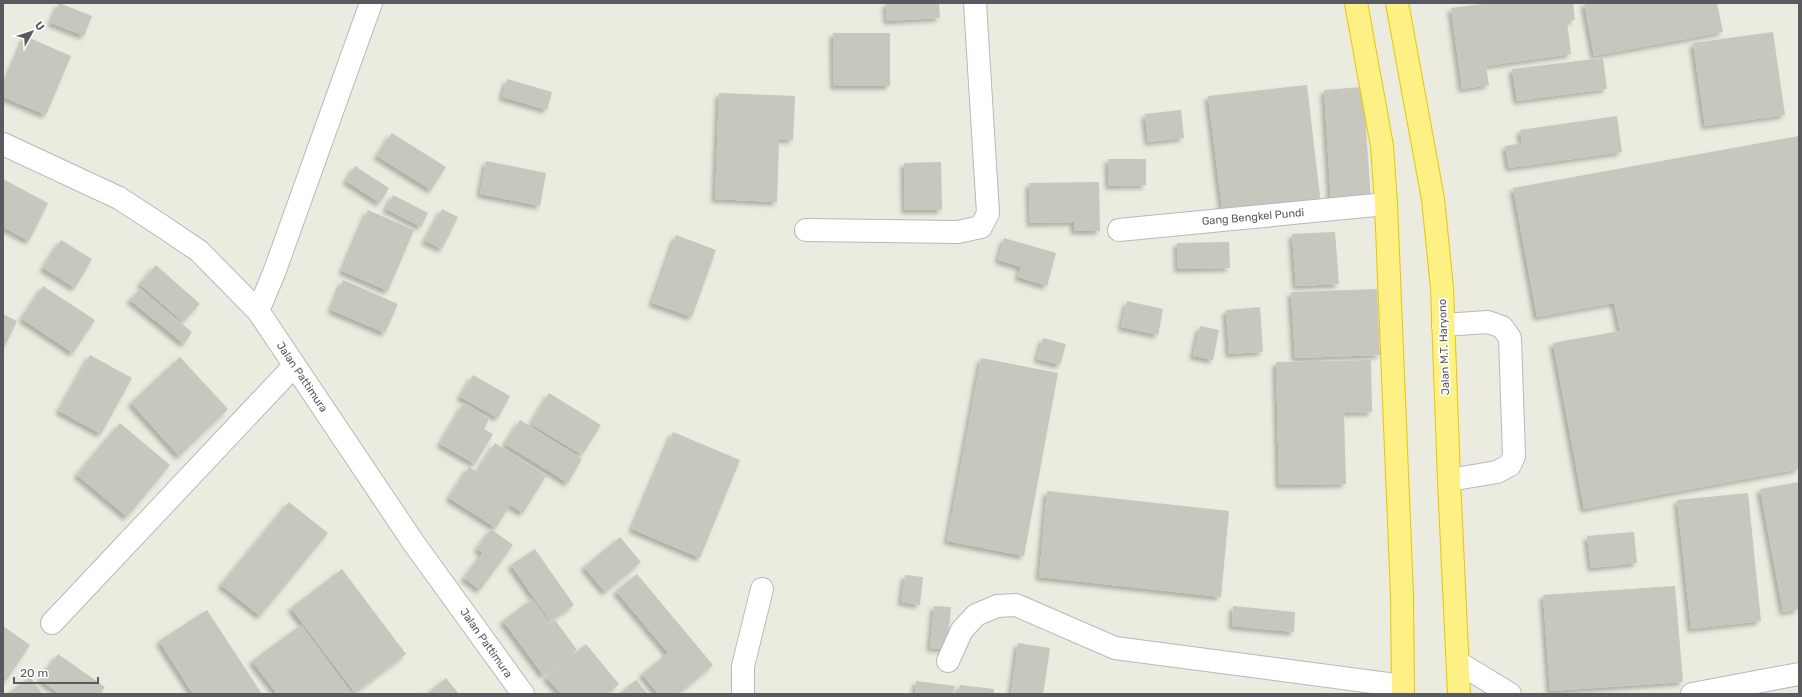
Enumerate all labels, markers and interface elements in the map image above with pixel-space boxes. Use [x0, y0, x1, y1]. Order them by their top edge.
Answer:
north arrow [12, 12, 52, 52]
text: U [32, 19, 47, 33]
street label: Gang Bengkel Pundi [1201, 206, 1305, 228]
street label: Jalan M.T. Haryono [1436, 299, 1452, 395]
street label: Jalan Pattimura [274, 339, 330, 415]
street label: Jalan Pattimura [457, 606, 515, 680]
scale bar [14, 659, 98, 685]
text: 20 m [20, 666, 48, 680]

